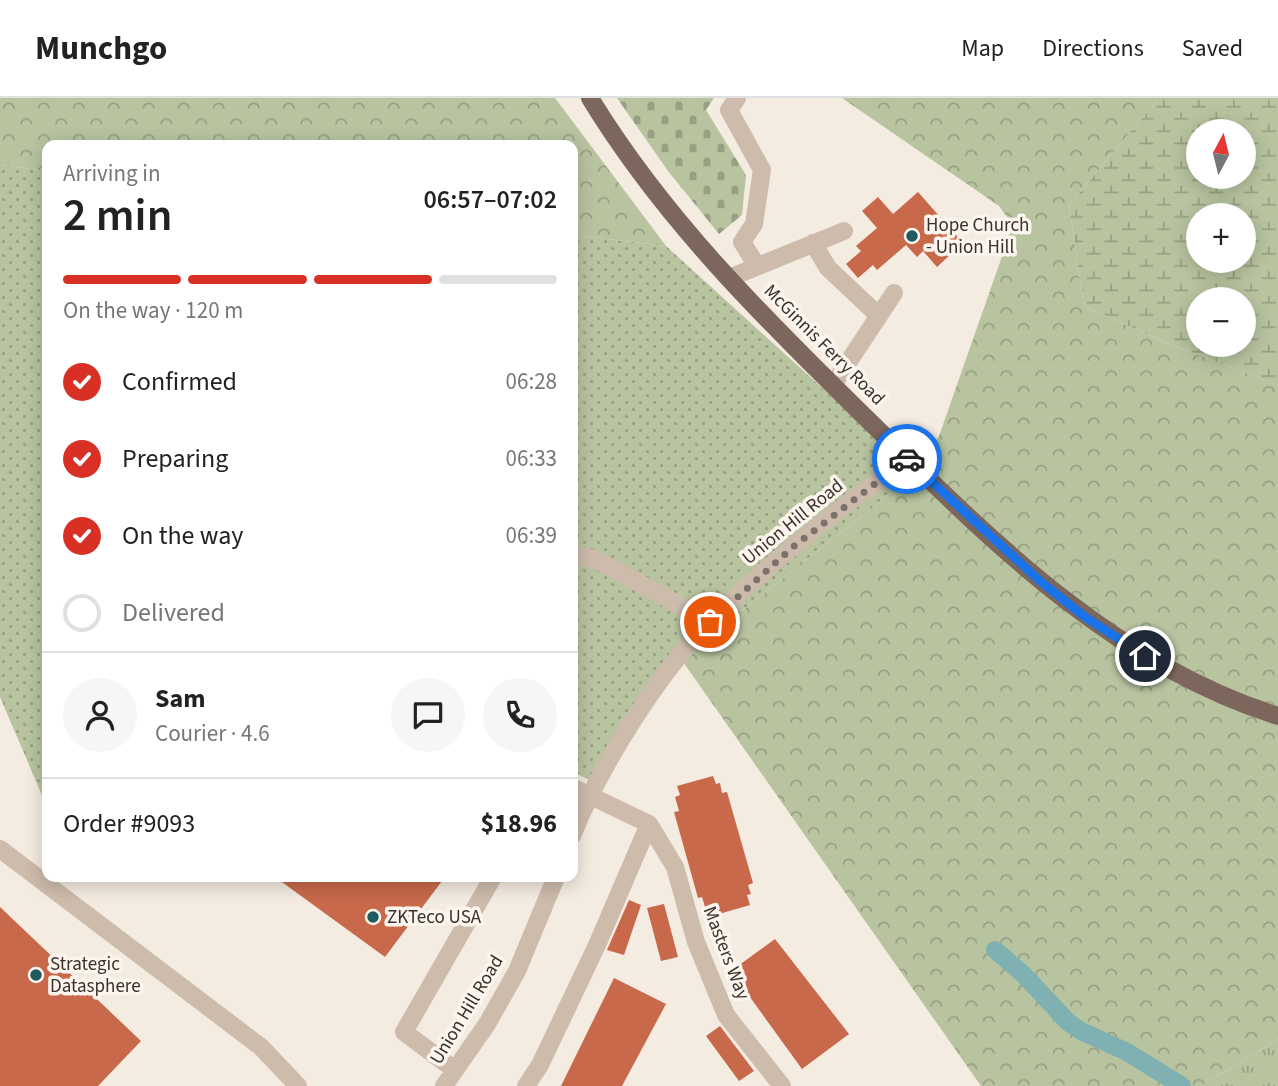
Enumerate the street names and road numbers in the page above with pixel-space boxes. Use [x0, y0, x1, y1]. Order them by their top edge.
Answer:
street label: McGinnis Ferry Road [757, 278, 891, 412]
street label: Union Hill Road [737, 473, 849, 571]
street label: Masters Way [696, 902, 756, 1004]
street label: Union Hill Road [424, 950, 510, 1070]

